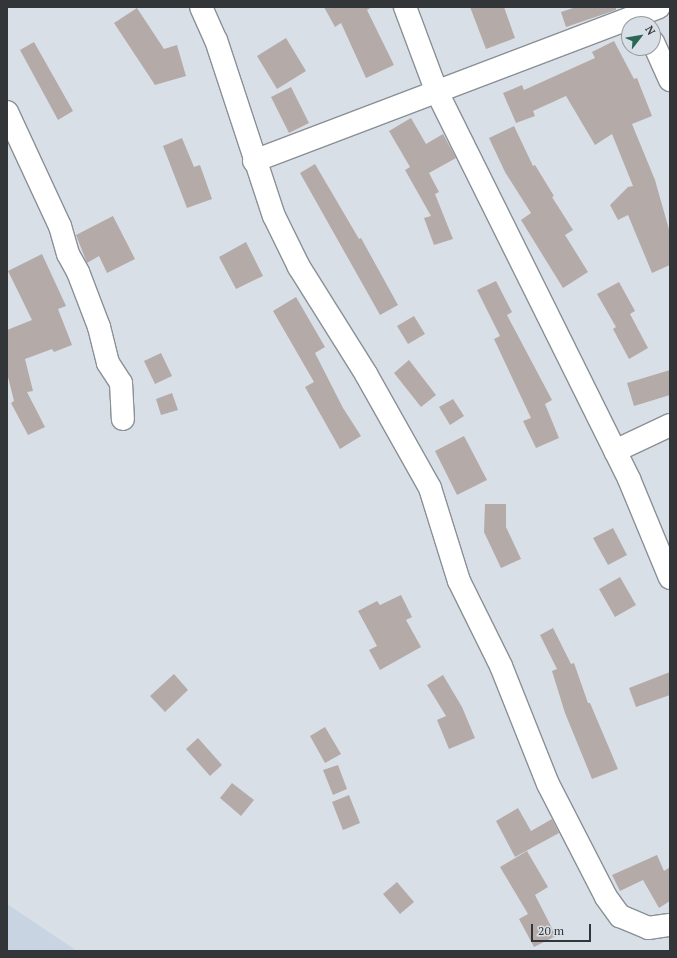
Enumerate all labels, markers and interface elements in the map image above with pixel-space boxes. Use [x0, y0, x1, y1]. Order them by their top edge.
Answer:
north arrow [621, 16, 661, 56]
text: N [642, 23, 659, 38]
scale bar [533, 916, 593, 942]
text: 20 m [538, 923, 564, 938]

